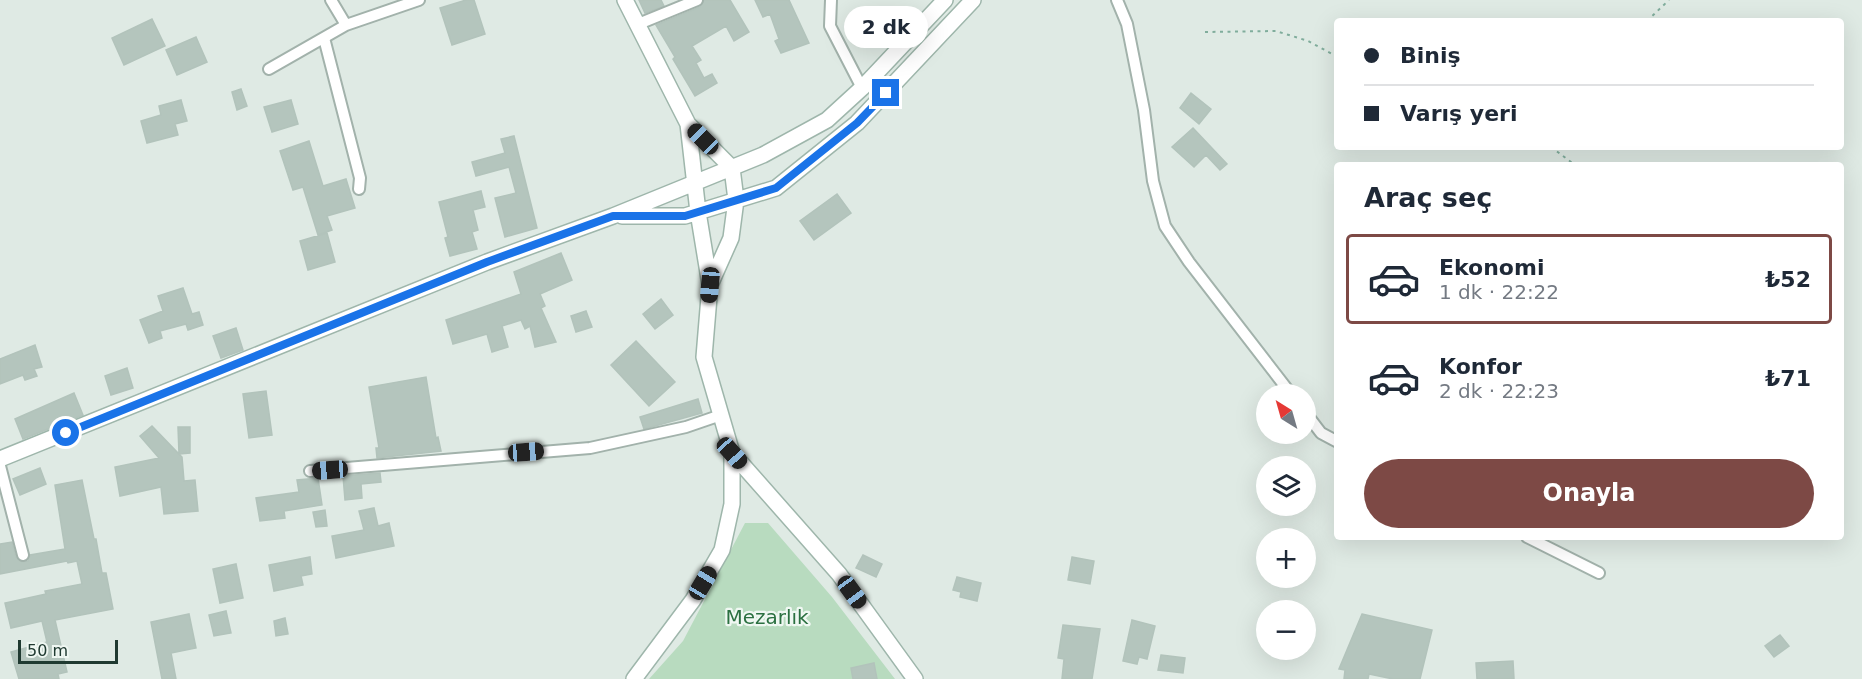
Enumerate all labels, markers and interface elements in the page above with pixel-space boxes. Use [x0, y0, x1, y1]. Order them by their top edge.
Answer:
callout: 2 dk [844, 6, 928, 48]
text: 2 dk [862, 15, 910, 39]
text: Biniş [1400, 43, 1461, 68]
route end [872, 79, 899, 106]
text: Varış yeri [1400, 101, 1517, 126]
car [684, 120, 722, 158]
text: Araç seç [1364, 182, 1492, 213]
icon: car [1367, 252, 1421, 306]
text: Ekonomi [1439, 255, 1544, 280]
car [699, 266, 721, 304]
text: ₺52 [1765, 267, 1811, 292]
text: 1 dk · 22:22 [1439, 280, 1559, 304]
icon: car [1367, 351, 1421, 405]
text: Konfor [1439, 354, 1522, 379]
text: ₺71 [1765, 366, 1811, 391]
text: 2 dk · 22:23 [1439, 379, 1559, 403]
north arrow [1256, 384, 1316, 444]
map controls [1256, 384, 1316, 660]
route start [52, 419, 79, 446]
car [713, 434, 751, 472]
car [507, 442, 545, 462]
button: layers [1256, 456, 1316, 516]
button: Onayla [1364, 459, 1814, 528]
car [311, 460, 349, 480]
button: + [1256, 528, 1316, 588]
car [686, 563, 720, 603]
car [834, 572, 870, 612]
button: − [1256, 600, 1316, 660]
park label: Mezarlık [725, 605, 809, 629]
scale bar [18, 637, 118, 664]
text: 50 m [27, 641, 68, 660]

